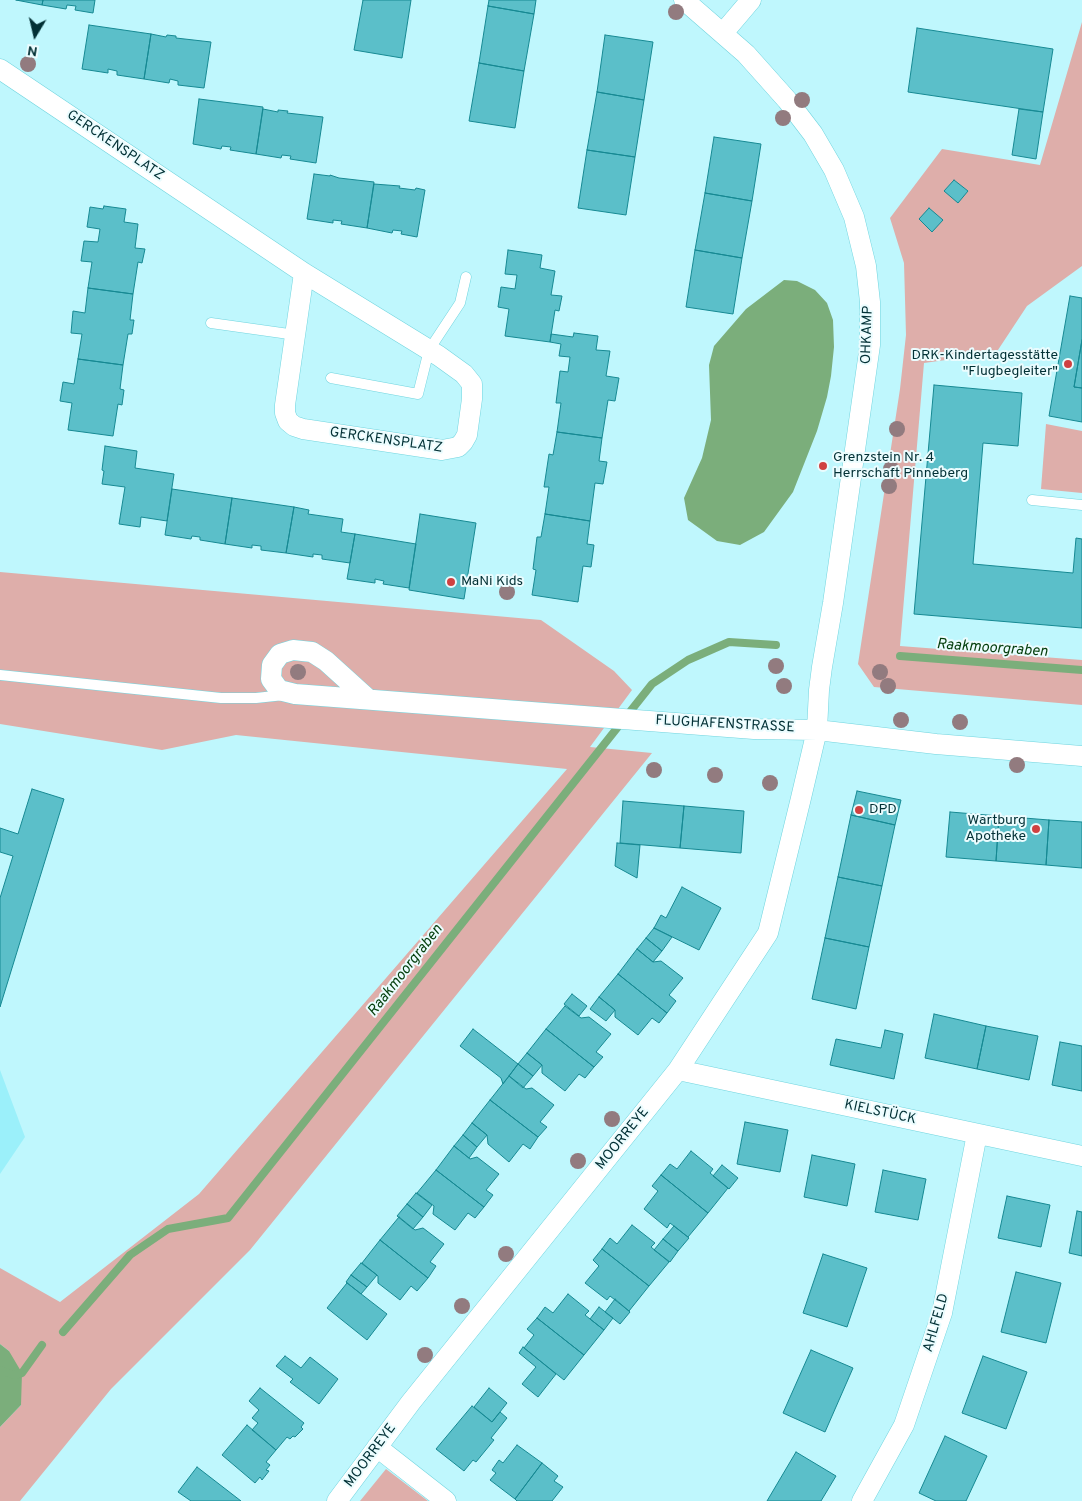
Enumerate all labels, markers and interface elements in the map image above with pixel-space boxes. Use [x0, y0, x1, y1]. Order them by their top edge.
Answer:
north arrow [10, 10, 60, 60]
text: N [26, 41, 39, 59]
street label: GERCKENSPLATZ [63, 107, 167, 185]
street label: OHKAMP [859, 306, 877, 364]
place label: DRK-Kindertagesstätte "Flugbegleiter" [911, 348, 1058, 381]
marker: DRK-Kindertagesstätte "Flugbegleiter" [1062, 358, 1074, 370]
street label: GERCKENSPLATZ [328, 425, 444, 457]
place label: Grenzstein Nr. 4 Herrschaft Pinneberg [833, 450, 968, 482]
marker: Grenzstein Nr. 4 Herrschaft Pinneberg [817, 460, 829, 472]
place label: MaNi Kids [461, 574, 523, 590]
marker: MaNi Kids [445, 576, 457, 588]
water label: Raakmoorgraben [936, 636, 1048, 662]
street label: FLUGHAFENSTRASSE [655, 713, 795, 737]
place label: DPD [869, 802, 897, 818]
marker: DPD [853, 804, 865, 816]
place label: Wartburg Apotheke [966, 813, 1026, 846]
marker: Wartburg Apotheke [1030, 823, 1042, 835]
water label: Raakmoorgraben [365, 922, 447, 1020]
street label: KIELSTÜCK [842, 1097, 918, 1129]
street label: MOORREYE [593, 1104, 653, 1174]
street label: AHLFELD [921, 1292, 953, 1354]
street label: MOORREYE [342, 1421, 400, 1491]

